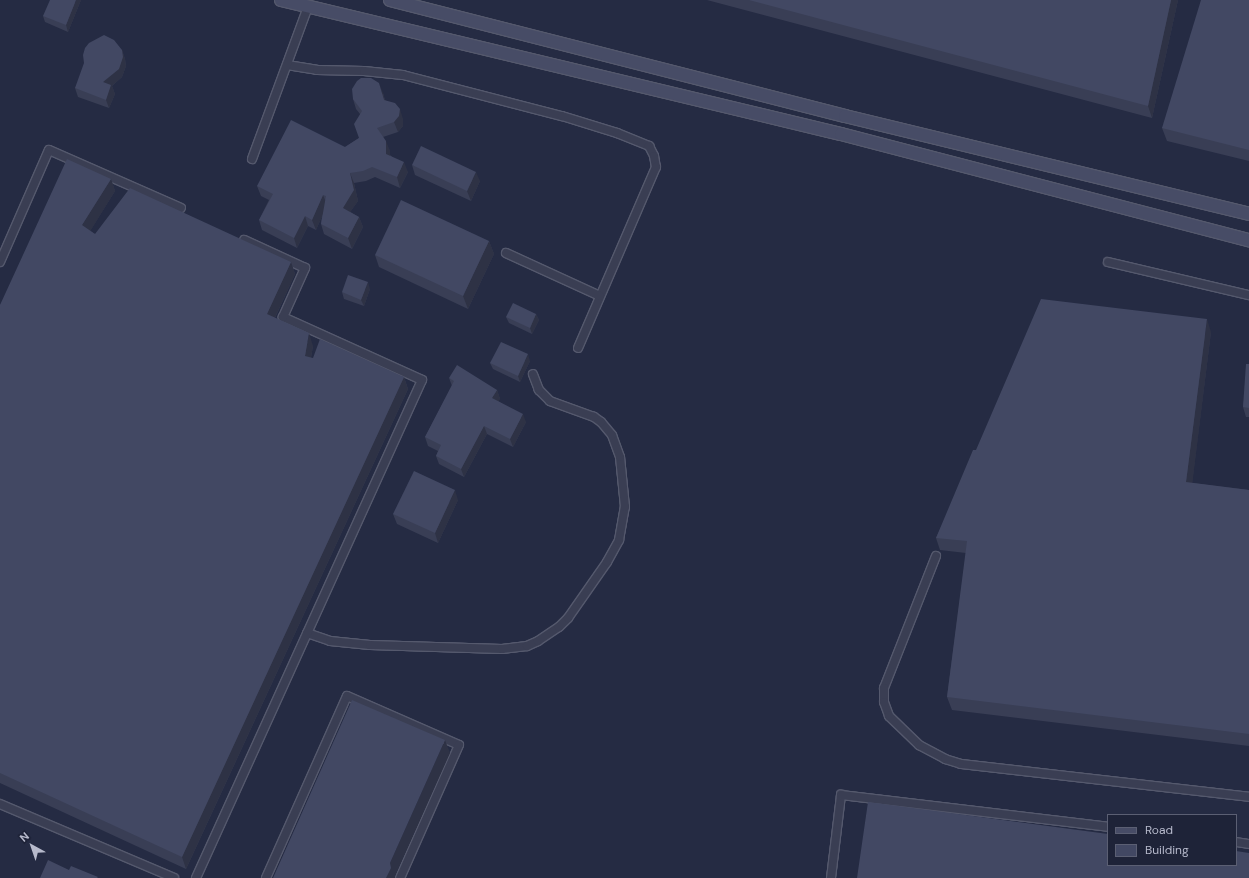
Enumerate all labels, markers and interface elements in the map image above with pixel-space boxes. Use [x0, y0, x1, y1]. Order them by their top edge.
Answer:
legend [1107, 814, 1237, 866]
text: Road [1145, 822, 1173, 838]
north arrow [12, 826, 52, 866]
text: N [17, 829, 32, 845]
text: Building [1145, 842, 1189, 858]

